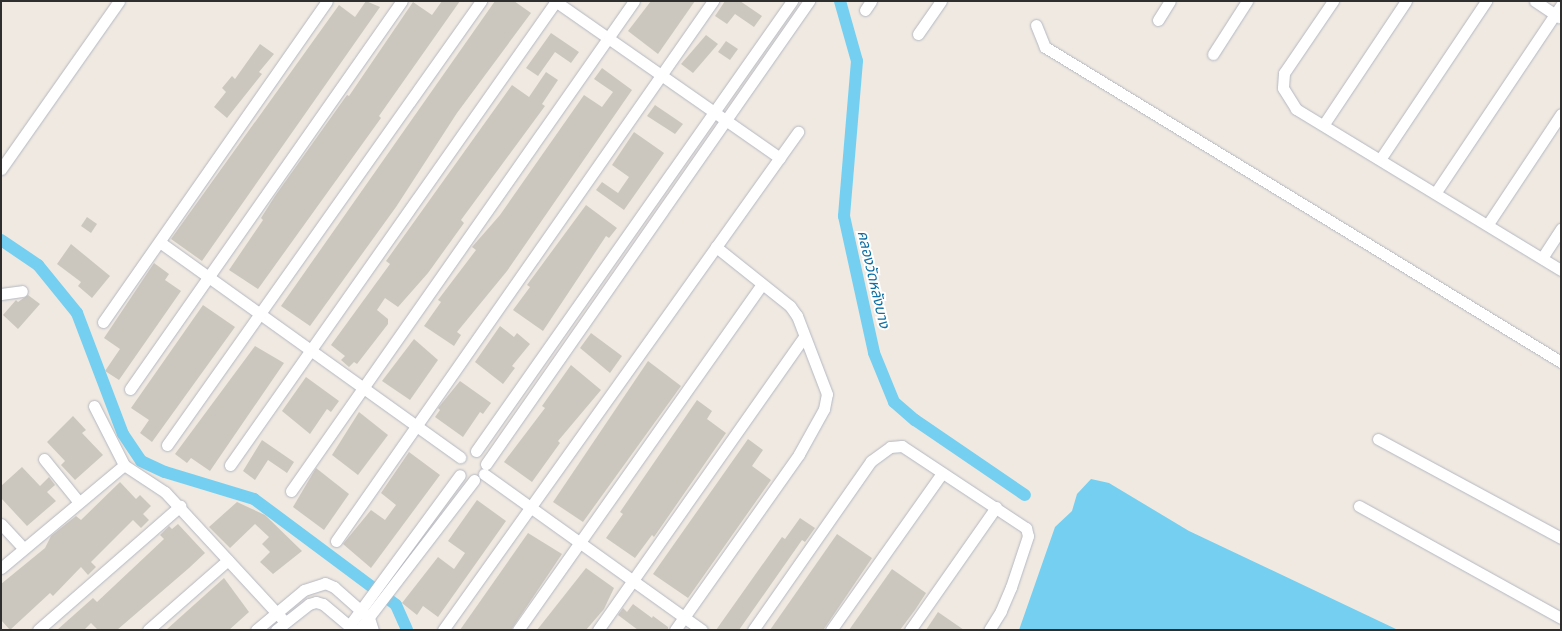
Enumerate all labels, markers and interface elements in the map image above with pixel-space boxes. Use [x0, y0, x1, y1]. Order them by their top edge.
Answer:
water label: คลองวัดหลังบาง [854, 228, 894, 330]

